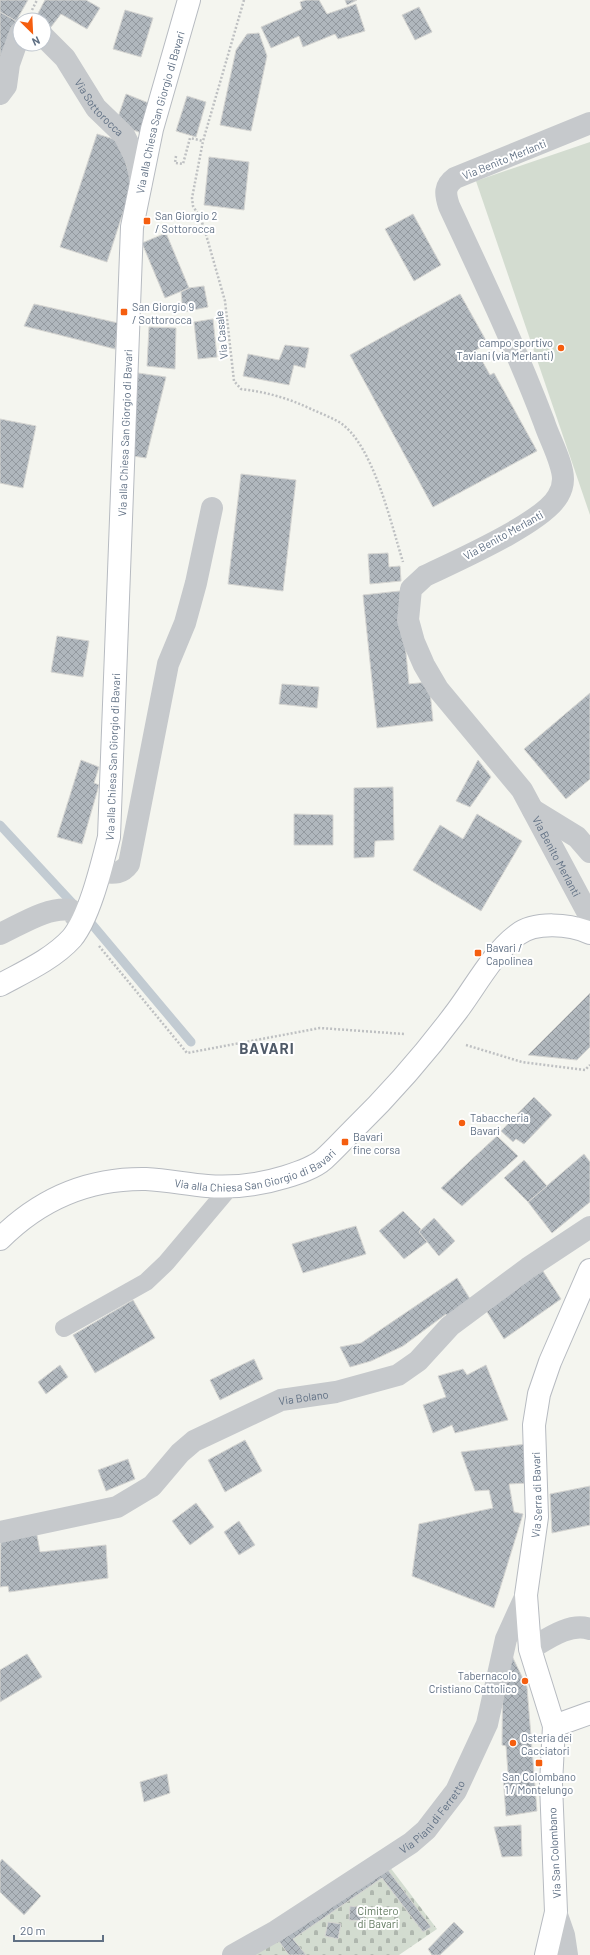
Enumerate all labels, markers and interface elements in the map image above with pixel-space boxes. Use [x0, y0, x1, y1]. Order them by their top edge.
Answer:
north arrow [12, 12, 52, 52]
street label: Via alla Chiesa San Giorgio di Bavari [132, 29, 186, 195]
text: N [30, 34, 42, 49]
street label: Via Sottorocca [73, 76, 127, 138]
street label: Via Benito Merlanti [460, 136, 548, 182]
place label: San Giorgio 2 / Sottorocca [155, 209, 217, 235]
marker: San Giorgio 2 / Sottorocca [142, 216, 152, 226]
place label: San Giorgio 9 / Sottorocca [132, 300, 194, 326]
marker: San Giorgio 9 / Sottorocca [119, 307, 129, 317]
street label: Via Casale [212, 310, 230, 360]
place label: campo sportivo Taviani (via Merlanti) [457, 336, 553, 362]
marker: campo sportivo Taviani (via Merlanti) [556, 343, 566, 353]
street label: Via alla Chiesa San Giorgio di Bavari [115, 349, 134, 517]
street label: Via Benito Merlanti [461, 508, 545, 562]
street label: Via alla Chiesa San Giorgio di Bavari [102, 673, 122, 842]
street label: Via Benito Merlanti [530, 813, 584, 899]
place label: Bavari / Capolinea [486, 941, 533, 967]
marker: Bavari / Capolinea [473, 948, 483, 958]
district label: BAVARI [239, 1039, 295, 1057]
place label: Tabaccheria Bavari [470, 1111, 529, 1137]
marker: Tabaccheria Bavari [457, 1118, 467, 1128]
place label: Bavari fine corsa [353, 1130, 400, 1156]
marker: Bavari fine corsa [340, 1137, 350, 1147]
street label: Via alla Chiesa San Giorgio di Bavari [174, 1145, 338, 1193]
street label: Via Bolano [278, 1387, 329, 1407]
street label: Via Serra di Bavari [528, 1451, 544, 1539]
place label: Tabernacolo Cristiano Cattolico [429, 1669, 517, 1695]
marker: Tabernacolo Cristiano Cattolico [520, 1676, 530, 1686]
place label: Osteria dei Cacciatori [521, 1731, 572, 1757]
marker: Osteria dei Cacciatori [508, 1738, 518, 1748]
marker: San Colombano 1 / Montelungo [534, 1758, 544, 1768]
place label: San Colombano 1 / Montelungo [502, 1770, 576, 1796]
street label: Via Piani di Ferretto [396, 1778, 467, 1856]
street label: Via San Colombano [545, 1807, 563, 1899]
park label: Cimitero di Bavari [357, 1904, 399, 1930]
scale bar [14, 1917, 103, 1943]
text: 20 m [20, 1923, 46, 1937]

